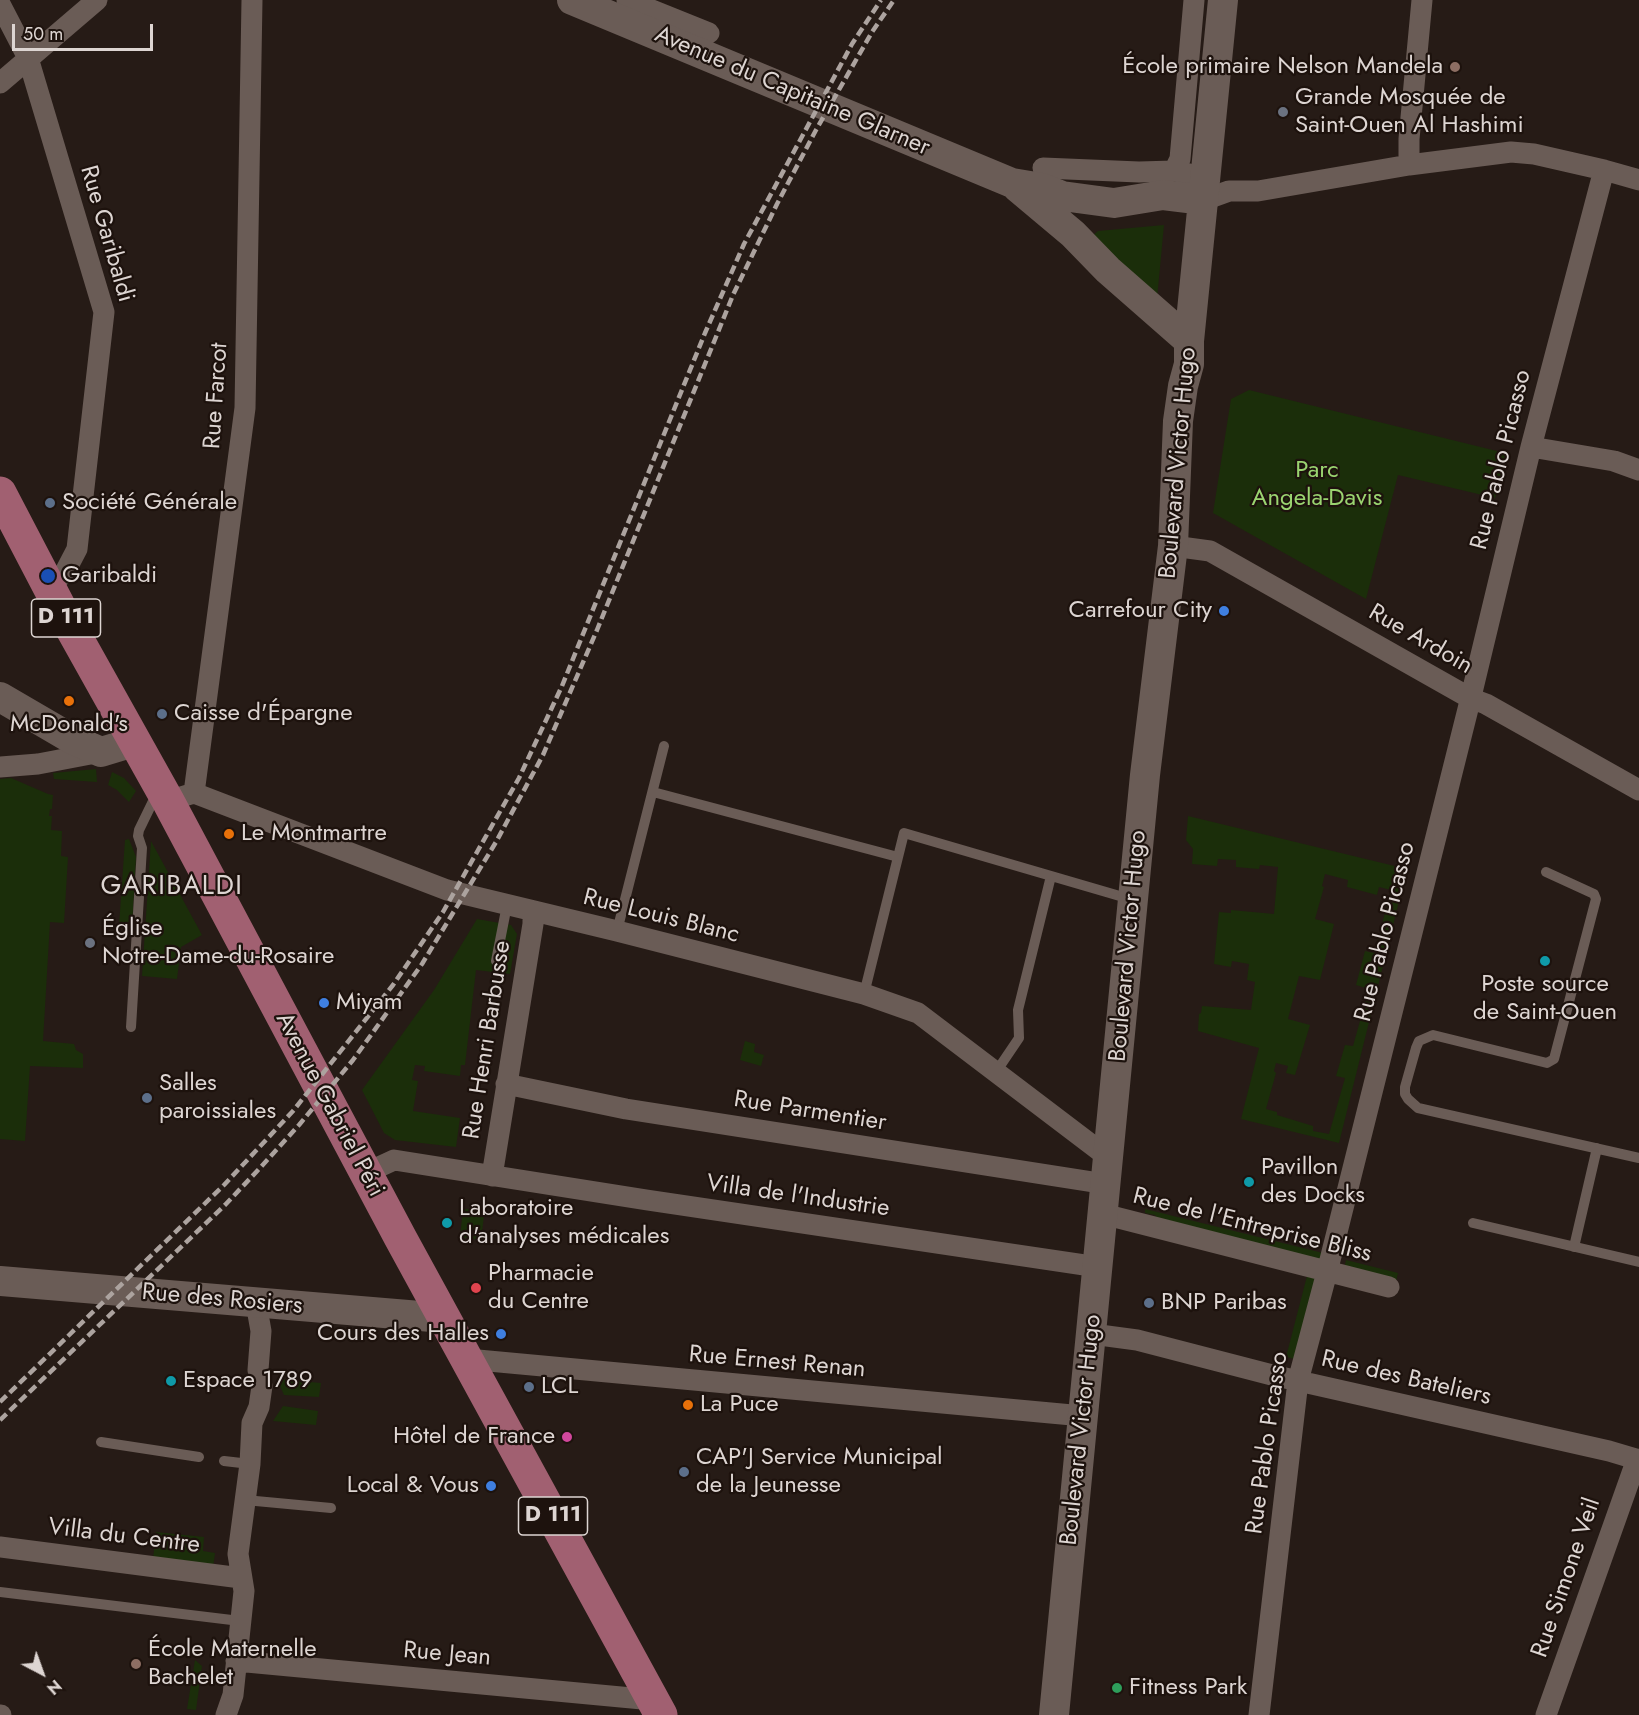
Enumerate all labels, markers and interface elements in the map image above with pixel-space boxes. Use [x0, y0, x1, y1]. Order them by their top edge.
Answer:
scale bar [15, 12, 156, 50]
text: 50 m [23, 21, 63, 47]
street label: Avenue du Capitaine Glarner [650, 21, 934, 163]
place label: École primaire Nelson Mandela [1122, 53, 1443, 81]
marker: École primaire Nelson Mandela [1448, 60, 1462, 74]
place label: Grande Mosquée de Saint-Ouen Al Hashimi [1295, 84, 1524, 140]
marker: Grande Mosquée de Saint-Ouen Al Hashimi [1276, 105, 1290, 119]
street label: Rue Garibaldi [73, 162, 139, 306]
street label: Rue Farcot [199, 342, 235, 450]
street label: Boulevard Victor Hugo [1155, 346, 1203, 580]
street label: Rue Pablo Picasso [1466, 367, 1538, 553]
park label: Parc Angela-Davis [1252, 457, 1382, 513]
place label: Société Générale [62, 489, 237, 517]
marker: Société Générale [43, 496, 57, 510]
place label: Garibaldi [62, 562, 157, 590]
marker: Garibaldi [39, 567, 57, 585]
place label: Carrefour City [1069, 597, 1212, 625]
road number: D 111 [32, 599, 100, 637]
street label: Rue Ardoin [1363, 599, 1477, 681]
marker: Carrefour City [1217, 604, 1231, 618]
marker: McDonald's [62, 694, 76, 708]
place label: Caisse d'Épargne [174, 700, 353, 728]
marker: Caisse d'Épargne [155, 707, 169, 721]
place label: McDonald's [10, 711, 128, 739]
place label: Le Montmartre [241, 820, 387, 848]
marker: Le Montmartre [222, 827, 236, 841]
street label: Boulevard Victor Hugo [1105, 829, 1153, 1063]
street label: Rue Pablo Picasso [1350, 839, 1422, 1025]
district label: GARIBALDI [101, 871, 243, 903]
street label: Rue Louis Blanc [580, 884, 742, 950]
place label: Église Notre-Dame-du-Rosaire [102, 915, 334, 971]
marker: Église Notre-Dame-du-Rosaire [83, 936, 97, 950]
street label: Rue Henri Barbusse [458, 939, 518, 1141]
marker: Poste source de Saint-Ouen [1538, 954, 1552, 968]
place label: Poste source de Saint-Ouen [1473, 971, 1617, 1027]
place label: Miyam [336, 989, 403, 1017]
marker: Miyam [317, 996, 331, 1010]
street label: Avenue Gabriel Péri [268, 1008, 390, 1202]
place label: Salles paroissiales [159, 1070, 276, 1126]
street label: Rue Parmentier [732, 1086, 888, 1138]
marker: Salles paroissiales [140, 1091, 154, 1105]
place label: Pavillon des Docks [1261, 1154, 1365, 1210]
street label: Villa de l'Industrie [705, 1170, 891, 1224]
marker: Pavillon des Docks [1242, 1175, 1256, 1189]
street label: Rue de l'Entreprise Bliss [1130, 1182, 1374, 1270]
place label: Laboratoire d'analyses médicales [459, 1195, 669, 1251]
marker: Laboratoire d'analyses médicales [440, 1216, 454, 1230]
place label: Pharmacie du Centre [488, 1260, 594, 1316]
street label: Rue des Rosiers [140, 1279, 304, 1321]
marker: Pharmacie du Centre [469, 1281, 483, 1295]
place label: BNP Paribas [1161, 1289, 1287, 1317]
marker: BNP Paribas [1142, 1296, 1156, 1310]
street label: Boulevard Victor Hugo [1056, 1313, 1108, 1547]
place label: Cours des Halles [317, 1320, 489, 1348]
marker: Cours des Halles [494, 1327, 508, 1341]
street label: Rue Ernest Renan [687, 1341, 867, 1385]
street label: Rue des Bateliers [1318, 1345, 1494, 1413]
street label: Rue Pablo Picasso [1241, 1350, 1295, 1536]
place label: Espace 1789 [183, 1367, 312, 1395]
place label: LCL [541, 1373, 578, 1401]
marker: Espace 1789 [164, 1374, 178, 1388]
marker: LCL [522, 1380, 536, 1394]
place label: La Puce [700, 1391, 779, 1419]
marker: La Puce [681, 1398, 695, 1412]
place label: Hôtel de France [393, 1423, 555, 1451]
marker: Hôtel de France [560, 1430, 574, 1444]
place label: CAP'J Service Municipal de la Jeunesse [696, 1444, 943, 1500]
marker: CAP'J Service Municipal de la Jeunesse [677, 1465, 691, 1479]
place label: Local & Vous [347, 1472, 479, 1500]
marker: Local & Vous [484, 1479, 498, 1493]
street label: Rue Simone Veil [1526, 1494, 1608, 1662]
road number: D 111 [518, 1497, 588, 1535]
street label: Villa du Centre [46, 1513, 202, 1561]
place label: École Maternelle Bachelet [148, 1636, 317, 1692]
street label: Rue Jean [402, 1637, 492, 1673]
north arrow [12, 1643, 72, 1703]
marker: École Maternelle Bachelet [129, 1657, 143, 1671]
text: N [42, 1674, 66, 1700]
place label: Fitness Park [1129, 1674, 1247, 1702]
marker: Fitness Park [1110, 1681, 1124, 1695]

